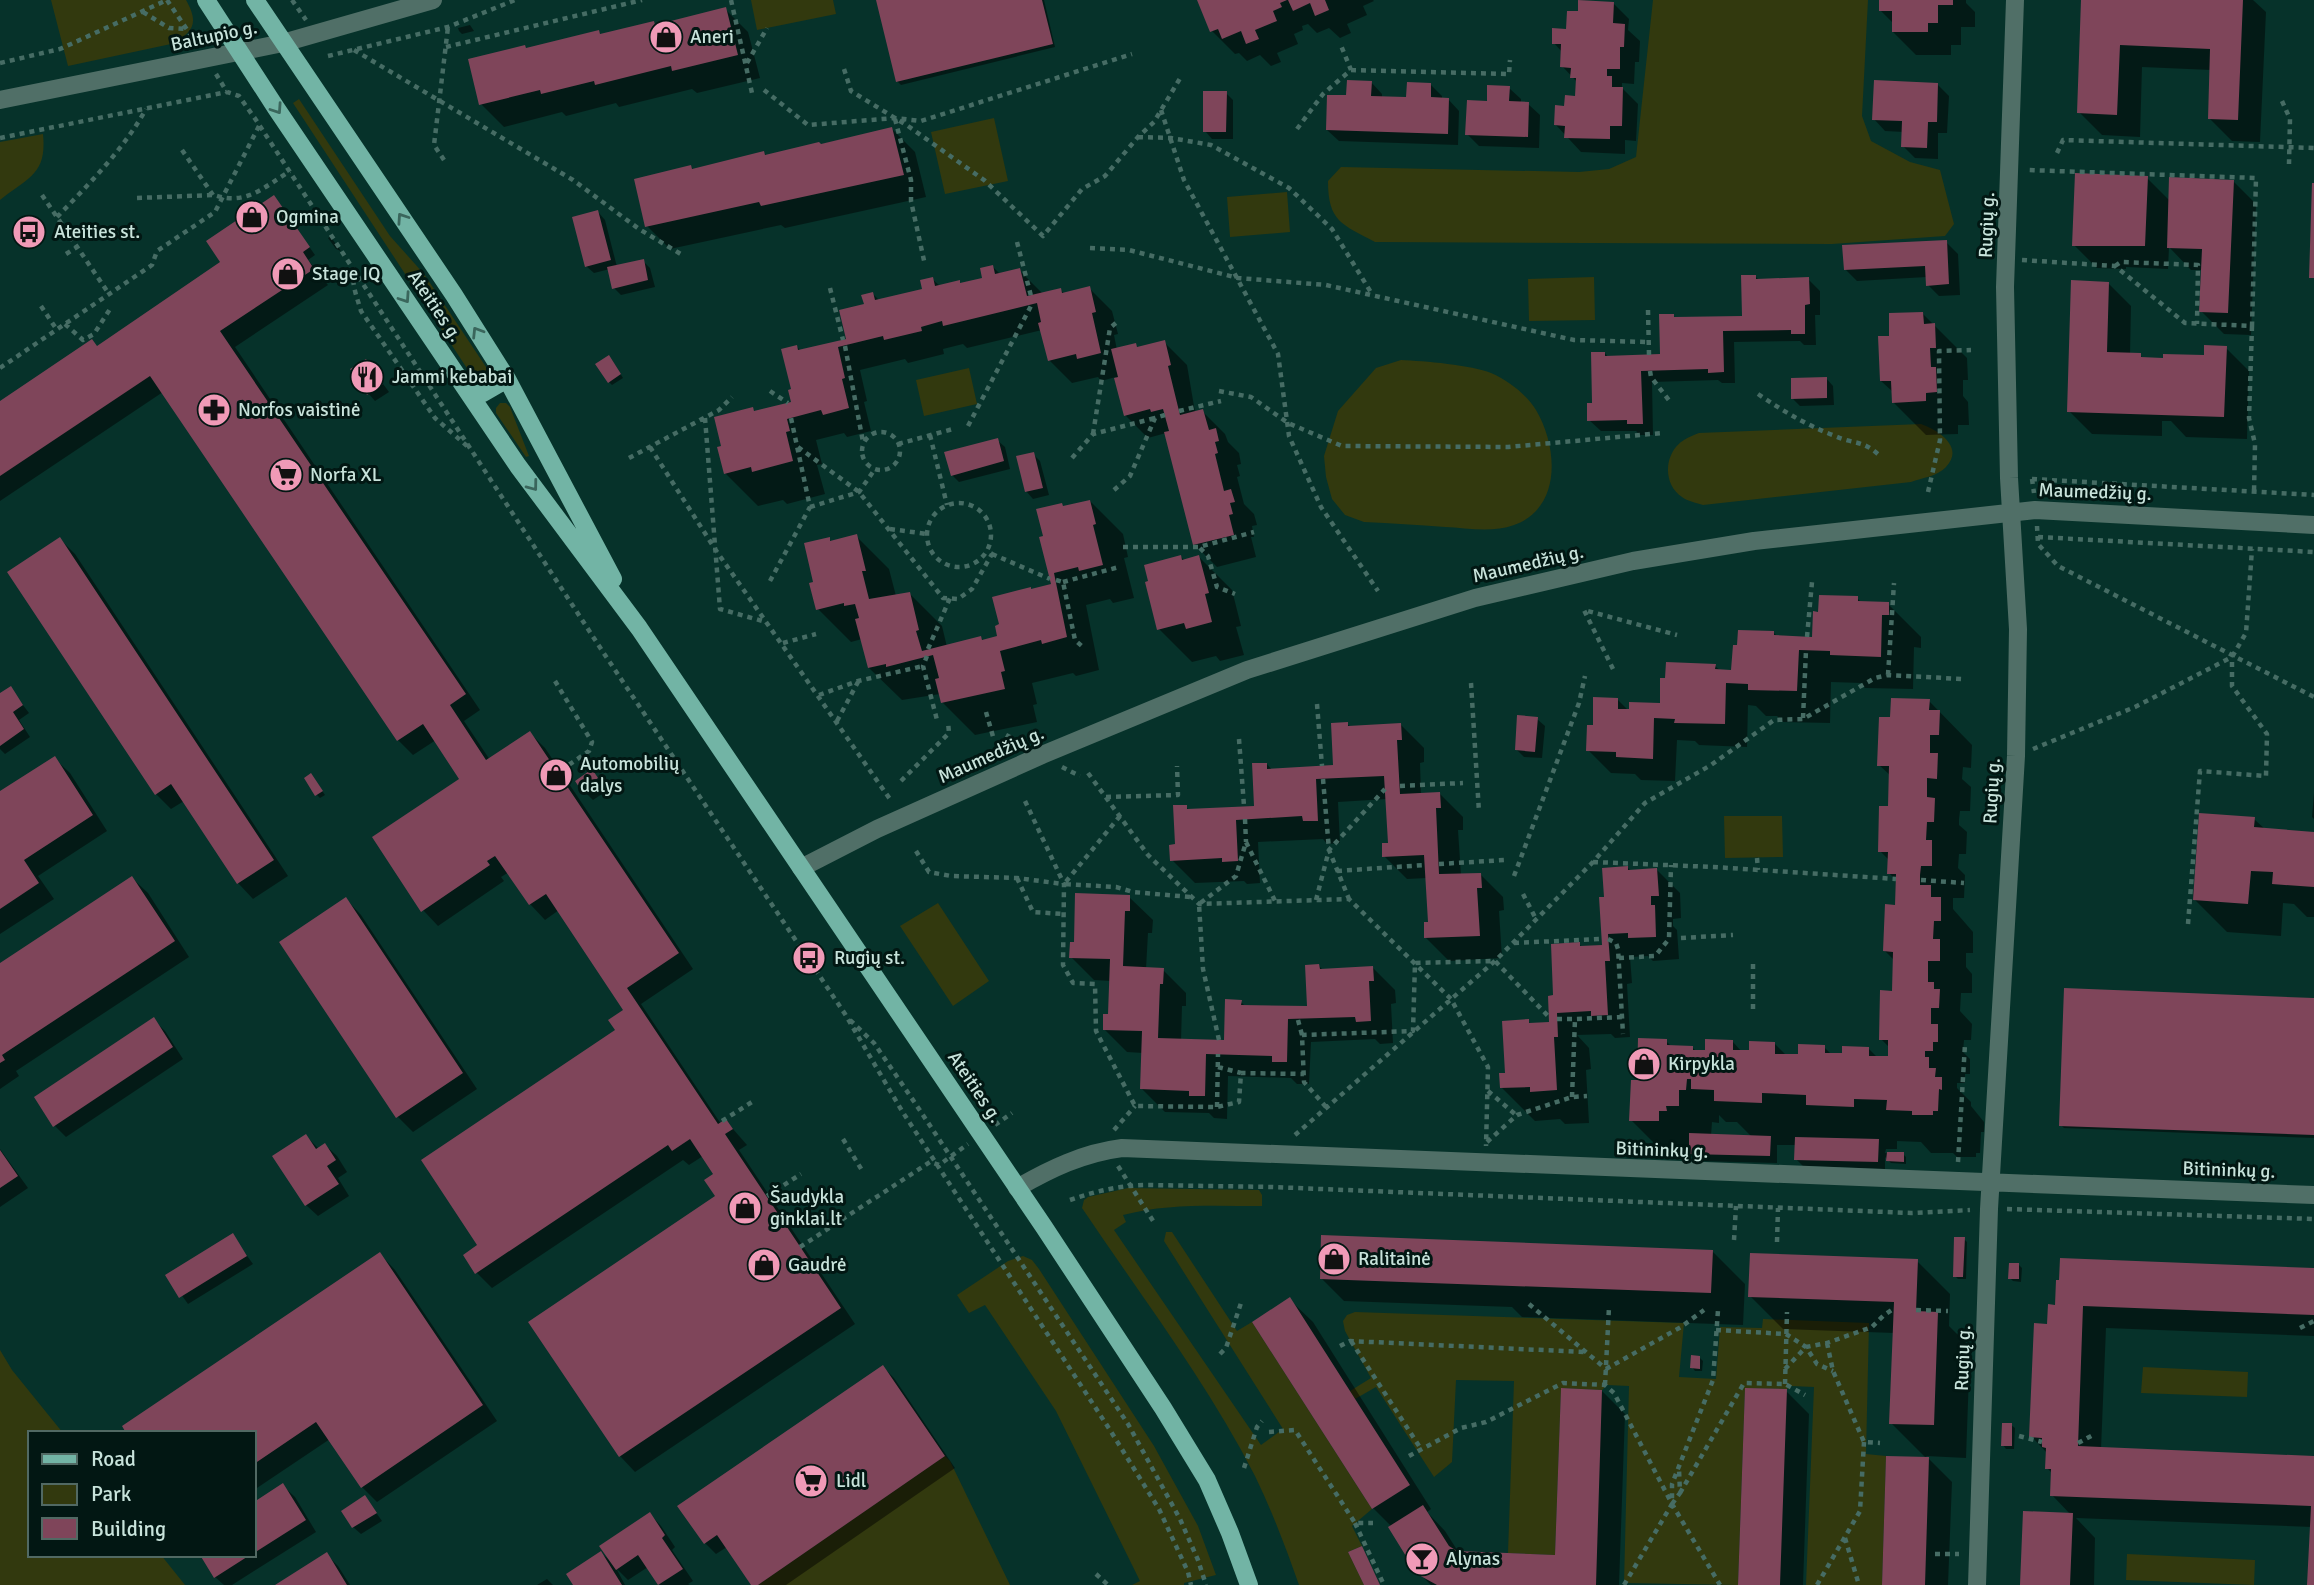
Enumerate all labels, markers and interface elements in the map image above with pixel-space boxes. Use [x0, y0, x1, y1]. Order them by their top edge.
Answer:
street label: Baltupio g. [169, 15, 259, 57]
shop icon: Aneri [647, 18, 685, 56]
place label: Aneri [690, 25, 734, 49]
one-way arrow [269, 102, 282, 115]
street label: Rugių g. [1974, 192, 2000, 258]
shop icon: Ogmina [233, 198, 271, 236]
place label: Ogmina [276, 205, 339, 229]
bus stop icon: Ateities st. [10, 213, 48, 251]
one-way arrow [398, 213, 410, 226]
place label: Ateities st. [54, 220, 140, 244]
shop icon: Stage IQ [269, 255, 307, 293]
place label: Stage IQ [312, 262, 380, 286]
street label: Ateities g. [402, 266, 468, 346]
one-way arrow [396, 290, 409, 303]
one-way arrow [473, 326, 486, 339]
restaurant icon: Jammi kebabai [348, 358, 386, 396]
place label: Jammi kebabai [392, 365, 512, 389]
pharmacy icon: Norfos vaistinė [195, 391, 233, 429]
place label: Norfos vaistinė [238, 398, 360, 422]
supermarket icon: Norfa XL [267, 456, 305, 494]
place label: Norfa XL [310, 463, 382, 487]
one-way arrow [524, 478, 537, 491]
street label: Maumedžių g. [2038, 478, 2152, 506]
street label: Maumedžių g. [1470, 540, 1586, 588]
street label: Maumedžių g. [934, 721, 1048, 789]
place label: Automobilių dalys [580, 752, 679, 798]
shop icon: Automobilių dalys [537, 756, 575, 794]
street label: Rugių g. [1978, 757, 2006, 825]
bus stop icon: Rugių st. [790, 939, 828, 977]
place label: Rugių st. [834, 946, 905, 970]
shop icon: Kirpykla [1625, 1045, 1663, 1083]
street label: Ateities g. [942, 1047, 1008, 1127]
place label: Kirpykla [1668, 1052, 1735, 1076]
street label: Bitininkų g. [1615, 1136, 1709, 1164]
street label: Bitininkų g. [2182, 1156, 2276, 1184]
place label: Šaudykla ginklai.lt [770, 1184, 844, 1231]
shop icon: Šaudykla ginklai.lt [726, 1189, 764, 1227]
shop icon: Ralitainė [1315, 1240, 1353, 1278]
shop icon: Gaudrė [745, 1246, 783, 1284]
place label: Ralitainė [1358, 1247, 1431, 1271]
place label: Gaudrė [788, 1253, 846, 1277]
street label: Rugių g. [1950, 1325, 1976, 1391]
legend [28, 1431, 256, 1557]
text: Road [91, 1446, 136, 1472]
supermarket icon: Lidl [792, 1462, 830, 1500]
place label: Lidl [836, 1469, 866, 1493]
text: Park [91, 1481, 132, 1507]
text: Building [91, 1516, 166, 1542]
bar icon: Alynas [1403, 1540, 1441, 1578]
place label: Alynas [1446, 1547, 1500, 1571]

